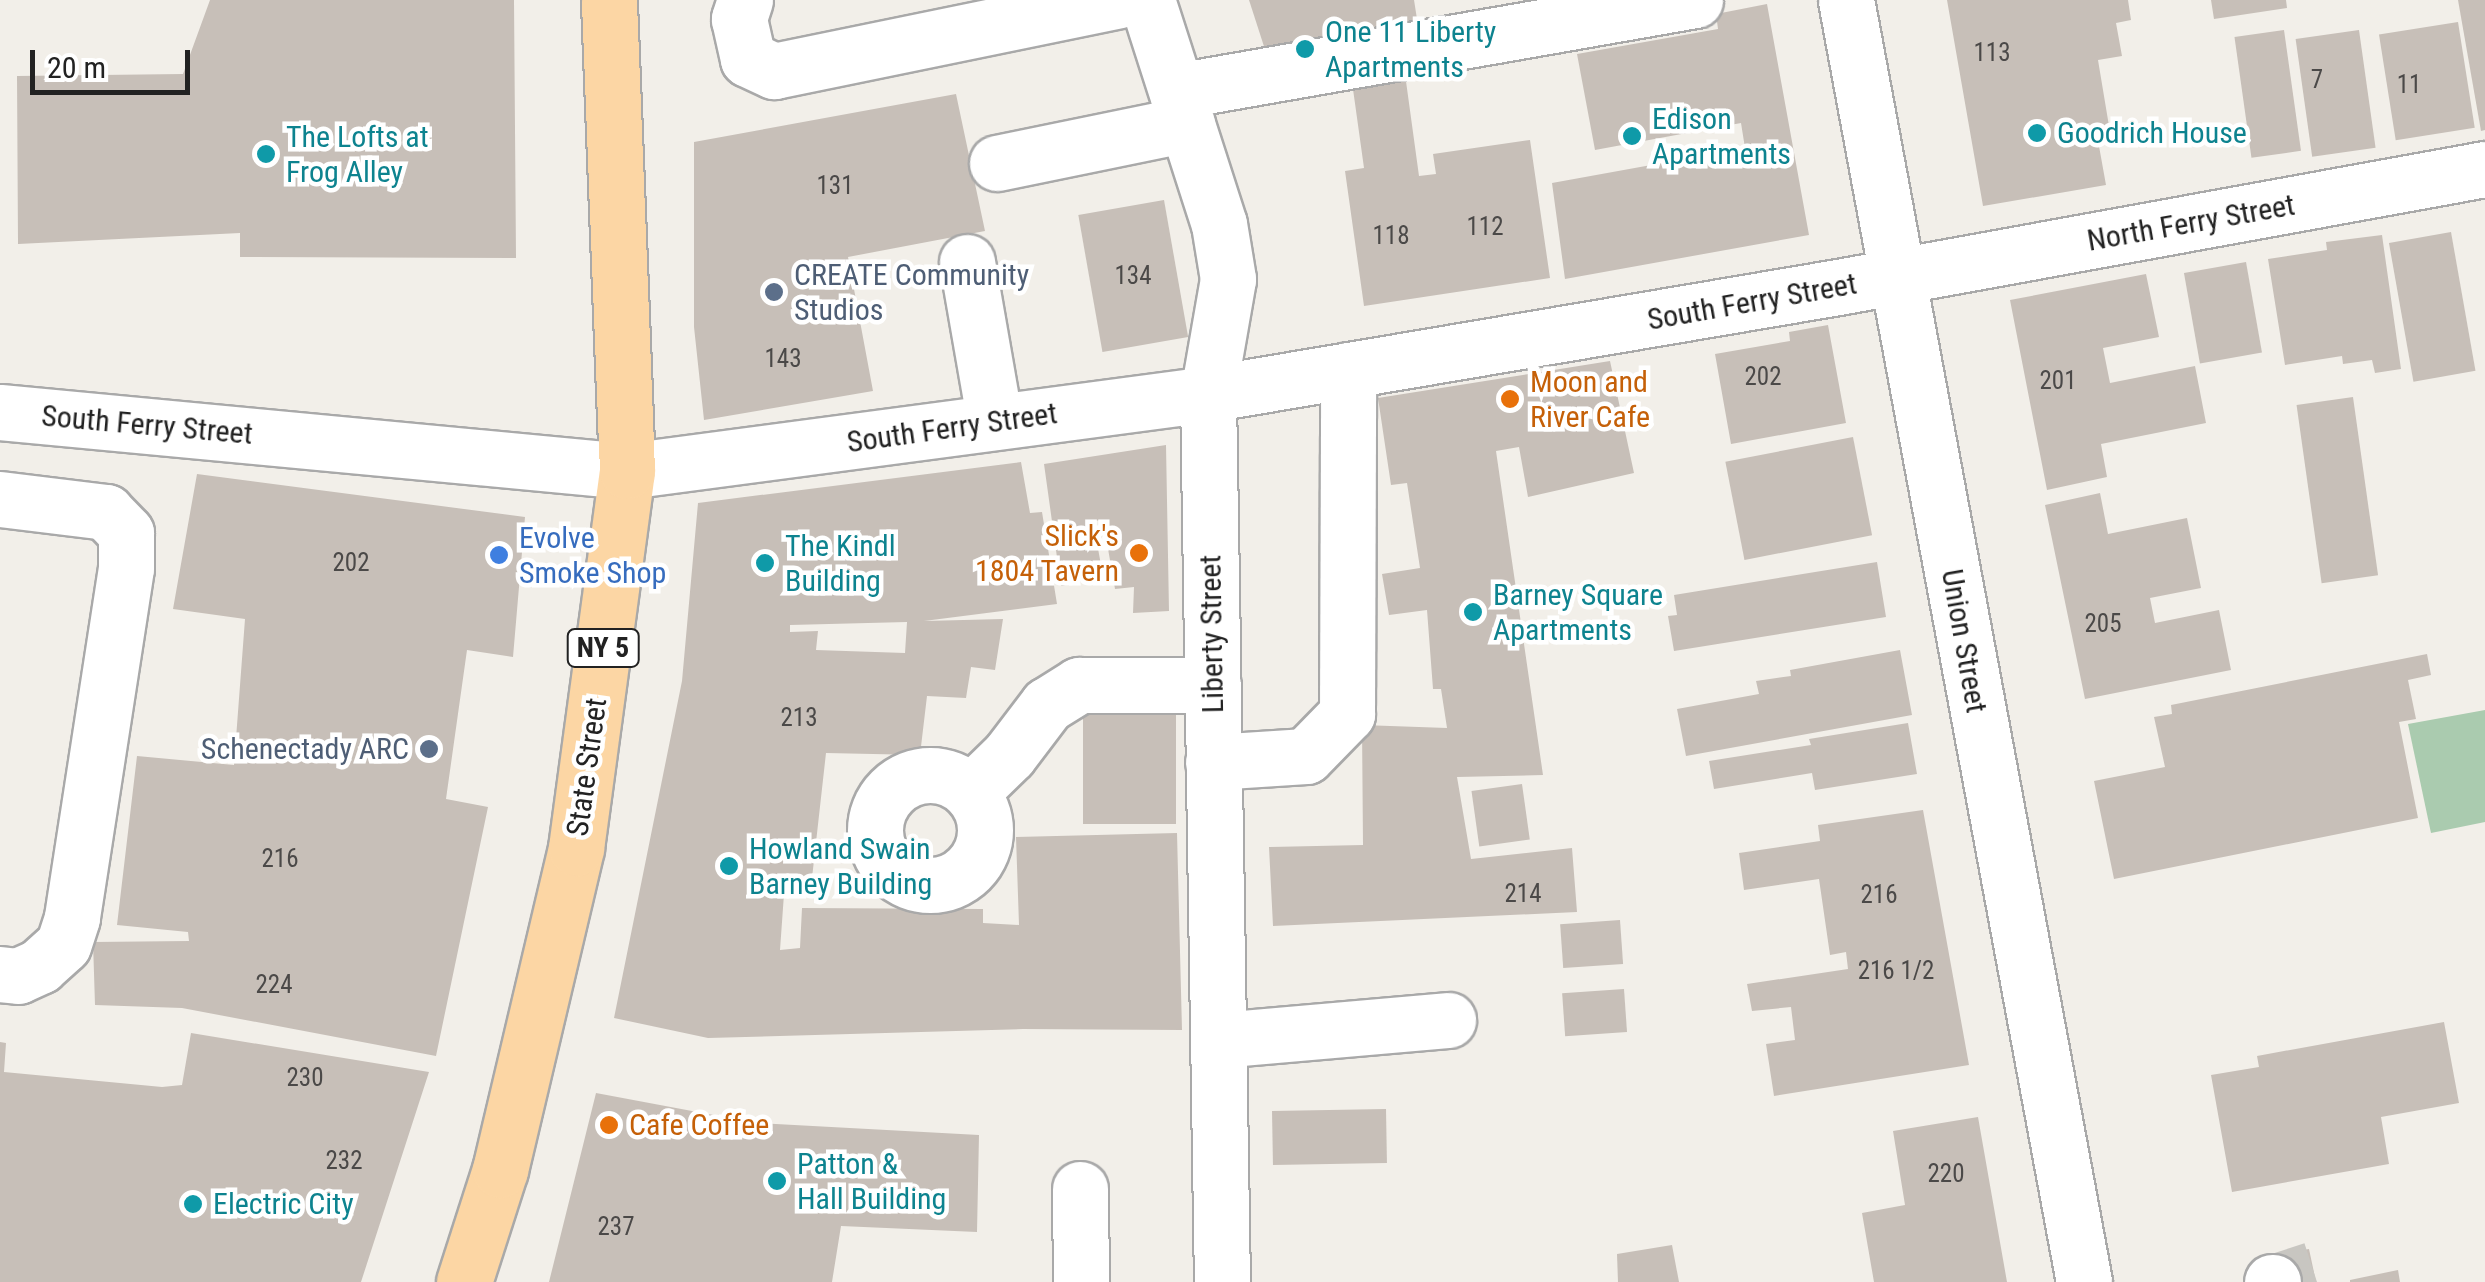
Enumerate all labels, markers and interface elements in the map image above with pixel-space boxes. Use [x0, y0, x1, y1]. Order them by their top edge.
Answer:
place label: One 11 Liberty Apartments [1325, 14, 1496, 84]
scale bar [35, 30, 195, 92]
marker: One 11 Liberty Apartments [1294, 38, 1316, 60]
house number: 113 [1973, 38, 2011, 68]
text: 20 m [47, 50, 106, 85]
house number: 7 [2311, 65, 2323, 95]
house number: 11 [2397, 70, 2421, 100]
place label: Edison Apartments [1652, 101, 1791, 172]
place label: Goodrich House [2057, 115, 2247, 151]
place label: The Lofts at Frog Alley [286, 119, 429, 190]
marker: Goodrich House [2026, 122, 2048, 144]
marker: Edison Apartments [1621, 125, 1643, 147]
marker: The Lofts at Frog Alley [255, 143, 277, 165]
house number: 131 [816, 171, 854, 201]
street label: North Ferry Street [2084, 187, 2298, 259]
house number: 112 [1466, 212, 1504, 242]
house number: 118 [1372, 221, 1410, 251]
place label: CREATE Community Studios [794, 257, 1029, 328]
house number: 134 [1114, 261, 1152, 291]
street label: South Ferry Street [1645, 266, 1859, 338]
marker: CREATE Community Studios [763, 281, 785, 303]
house number: 143 [764, 344, 802, 374]
house number: 202 [1744, 362, 1782, 392]
place label: Moon and River Cafe [1530, 364, 1650, 434]
house number: 201 [2039, 366, 2077, 396]
marker: Moon and River Cafe [1499, 388, 1521, 410]
street label: South Ferry Street [845, 395, 1059, 461]
street label: South Ferry Street [40, 398, 254, 452]
place label: Slick's 1804 Tavern [974, 518, 1119, 588]
place label: Evolve Smoke Shop [519, 520, 666, 590]
place label: The Kindl Building [785, 528, 896, 598]
marker: Slick's 1804 Tavern [1128, 542, 1150, 564]
marker: Evolve Smoke Shop [488, 544, 510, 566]
house number: 202 [332, 548, 370, 578]
marker: The Kindl Building [754, 552, 776, 574]
street label: Liberty Street [1193, 554, 1231, 714]
street label: Union Street [1934, 566, 1994, 716]
place label: Barney Square Apartments [1493, 577, 1663, 648]
marker: Barney Square Apartments [1462, 601, 1484, 623]
house number: 205 [2084, 609, 2122, 639]
road number: NY 5 [566, 625, 640, 671]
street label: State Street [560, 696, 614, 838]
house number: 213 [780, 703, 818, 733]
place label: Schenectady ARC [201, 731, 409, 767]
marker: Schenectady ARC [418, 738, 440, 760]
place label: Howland Swain Barney Building [749, 831, 932, 902]
house number: 216 [261, 844, 299, 874]
marker: Howland Swain Barney Building [718, 855, 740, 877]
house number: 214 [1504, 879, 1542, 909]
house number: 216 [1860, 880, 1898, 910]
house number: 216 1/2 [1858, 956, 1934, 986]
house number: 224 [255, 970, 293, 1000]
house number: 230 [286, 1063, 324, 1093]
place label: Cafe Coffee [629, 1107, 769, 1143]
marker: Cafe Coffee [598, 1114, 620, 1136]
house number: 232 [325, 1146, 363, 1176]
place label: Patton & Hall Building [797, 1146, 946, 1216]
house number: 220 [1927, 1159, 1965, 1189]
marker: Patton & Hall Building [766, 1170, 788, 1192]
place label: Electric City [213, 1186, 354, 1222]
marker: Electric City [182, 1193, 204, 1215]
house number: 237 [597, 1212, 635, 1242]

